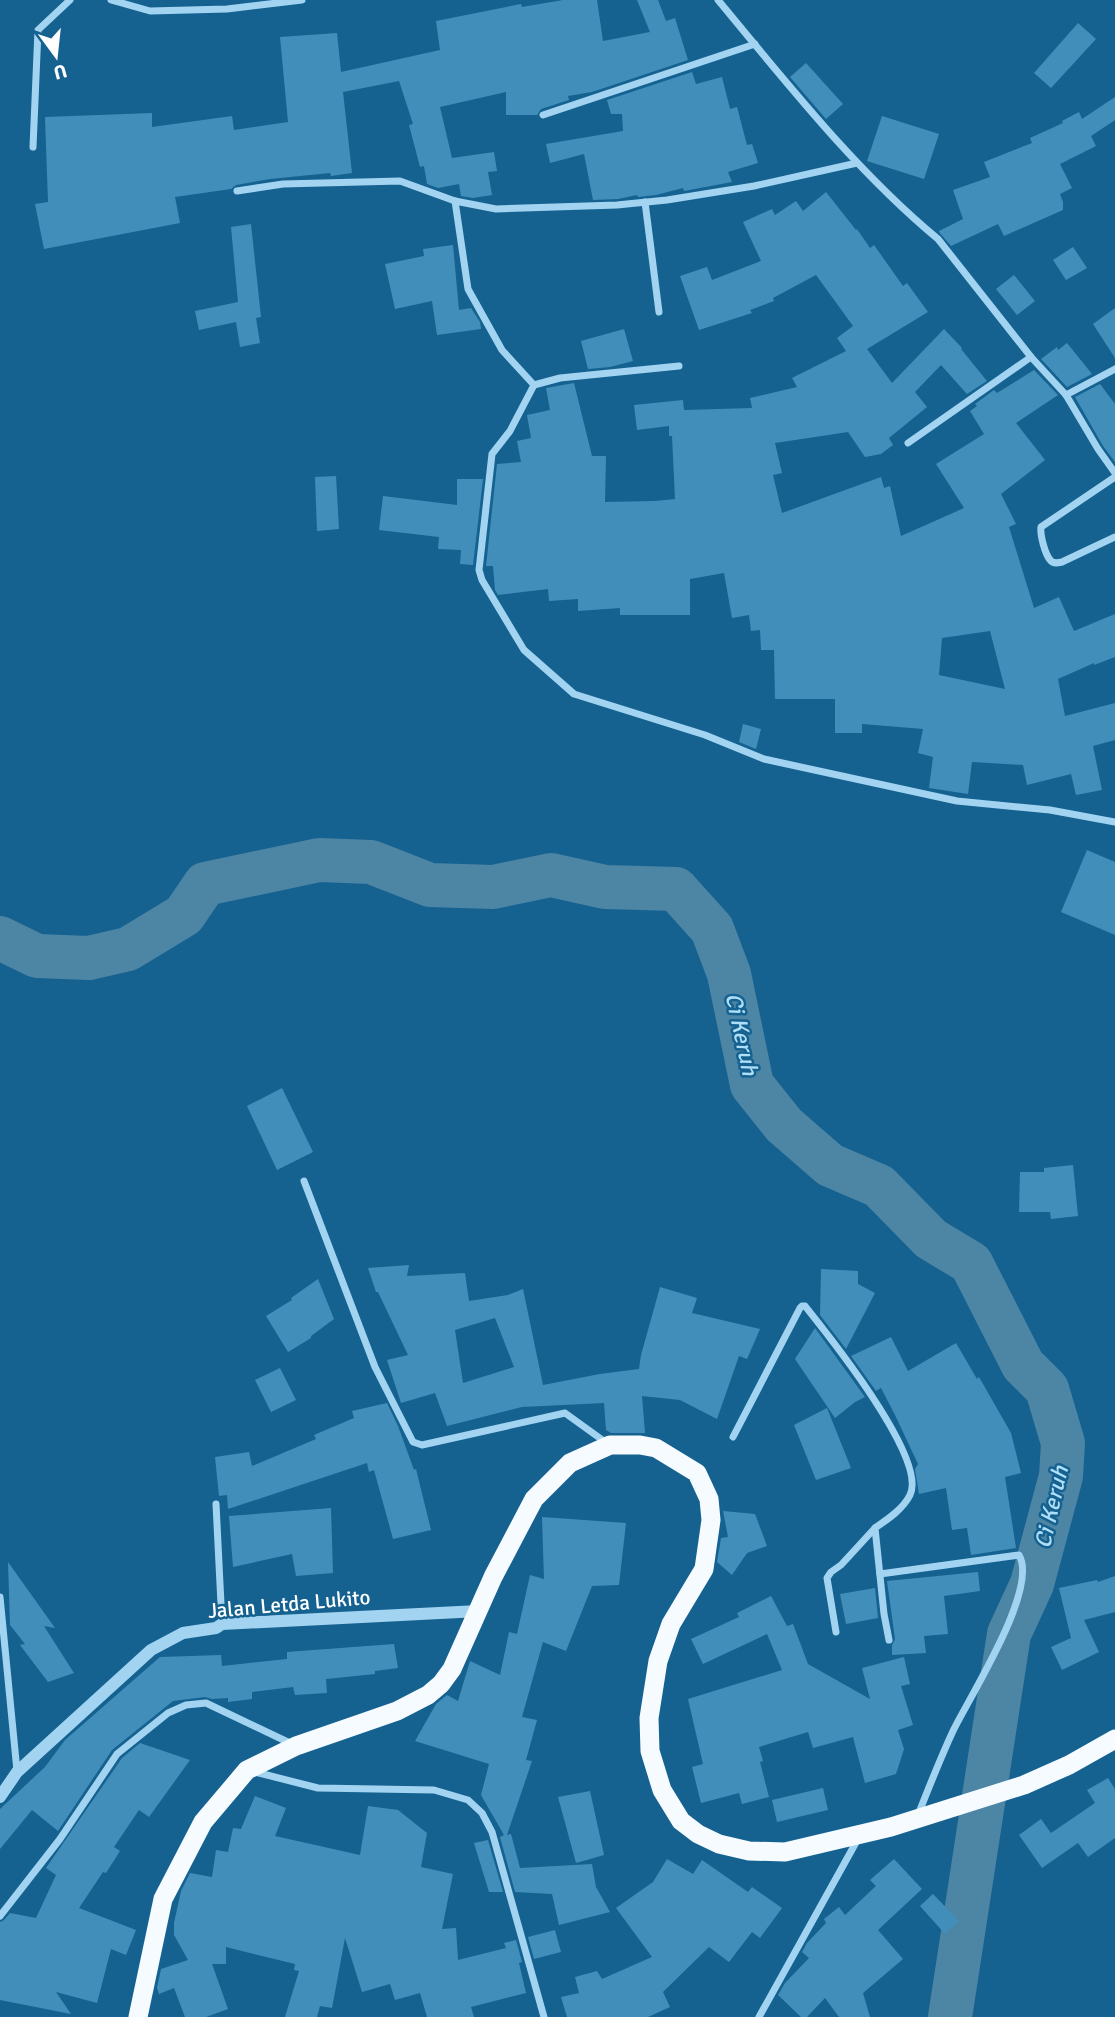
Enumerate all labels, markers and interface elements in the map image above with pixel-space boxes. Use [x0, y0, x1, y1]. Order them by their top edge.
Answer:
north arrow [21, 21, 91, 91]
text: U [51, 58, 69, 85]
water label: Ci Keruh [719, 990, 765, 1079]
water label: Ci Keruh [1028, 1462, 1075, 1551]
street label: Jalan Letda Lukito [207, 1584, 371, 1624]

